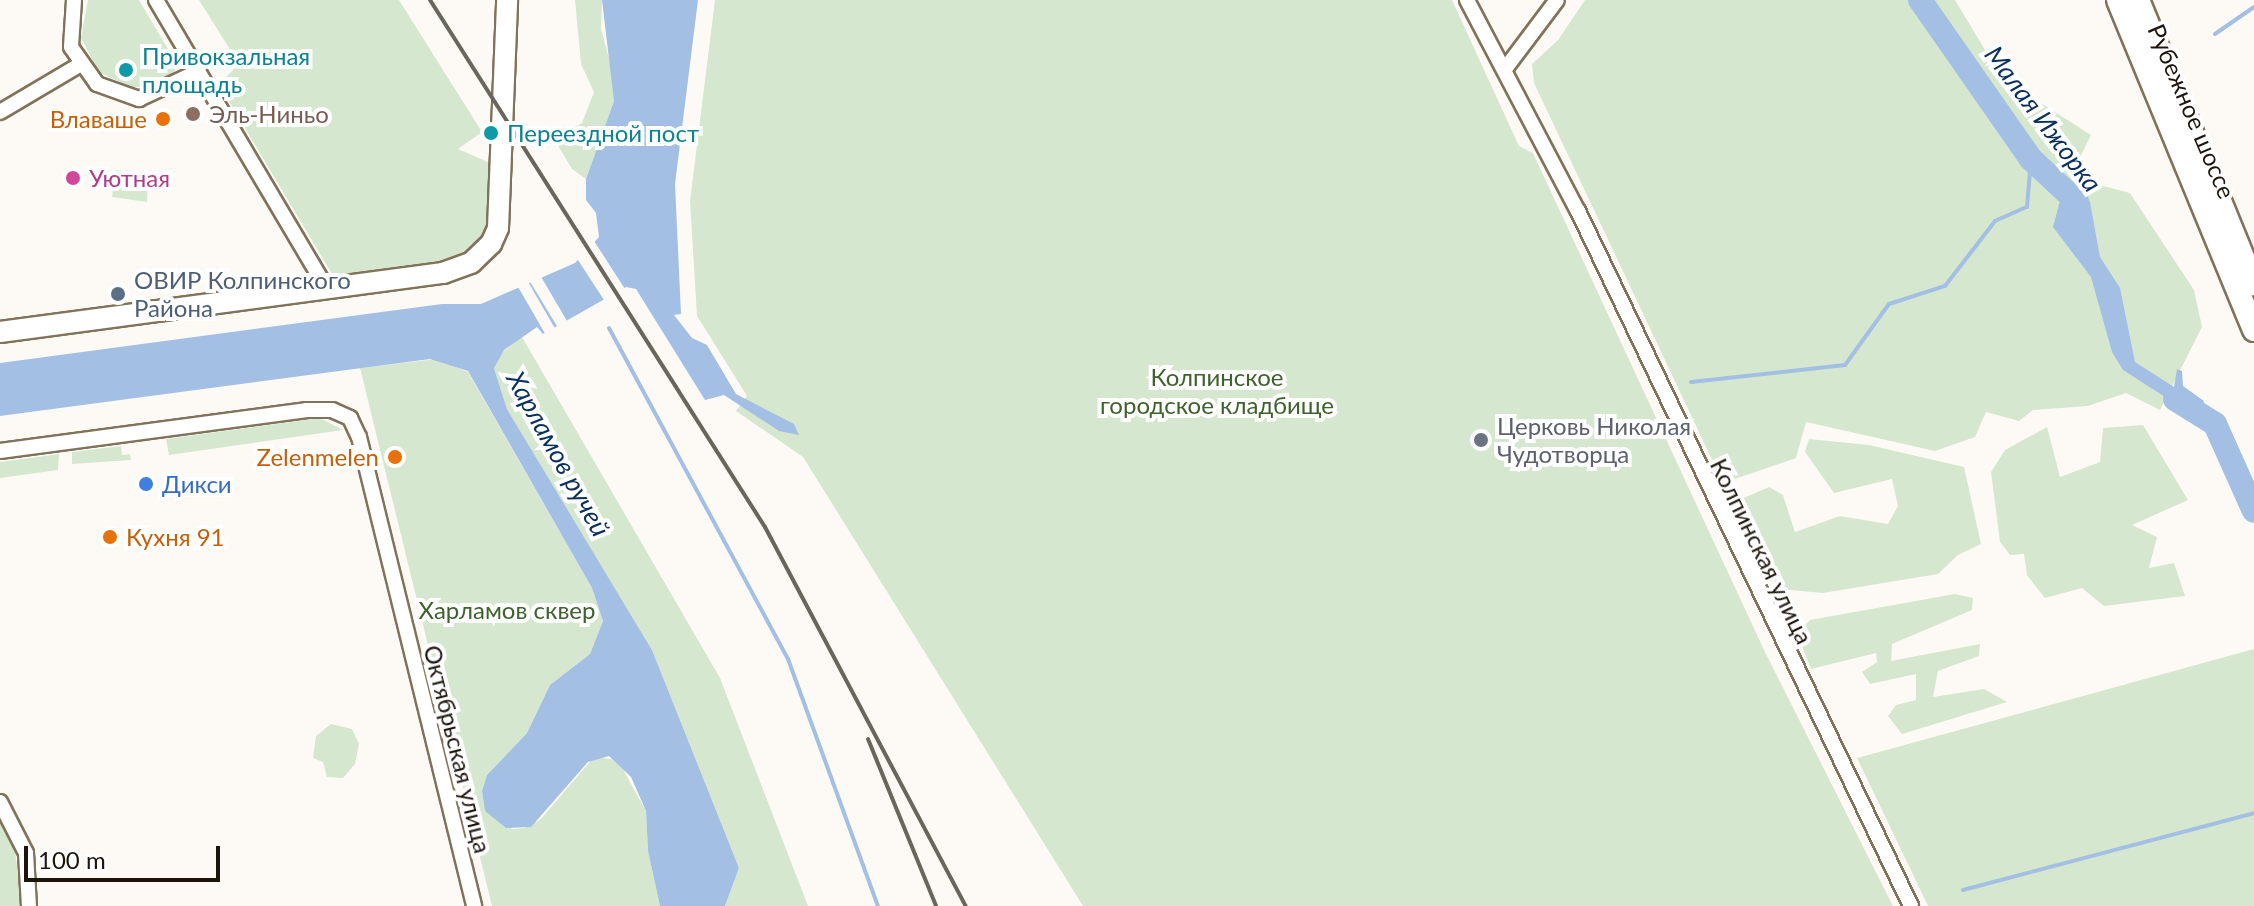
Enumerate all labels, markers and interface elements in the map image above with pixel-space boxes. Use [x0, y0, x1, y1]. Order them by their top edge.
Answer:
street label: Рубежное шоссе [2142, 19, 2242, 203]
water label: Малая Ижорка [1978, 40, 2108, 198]
place label: Привокзальная площадь [142, 42, 310, 98]
marker: Привокзальная площадь [117, 61, 135, 79]
place label: Эль-Ниньо [209, 100, 329, 128]
place label: Влаваше [50, 105, 147, 133]
marker: Эль-Ниньо [184, 105, 202, 123]
marker: Влаваше [154, 110, 172, 128]
place label: Переездной пост [507, 119, 699, 147]
marker: Переездной пост [482, 124, 500, 142]
place label: Уютная [89, 164, 170, 192]
marker: Уютная [64, 169, 82, 187]
place label: ОВИР Колпинского Района [134, 266, 351, 322]
marker: ОВИР Колпинского Района [109, 285, 127, 303]
park label: Колпинское городское кладбище [1100, 363, 1334, 419]
water label: Харламов ручей [500, 366, 616, 542]
place label: Церковь Николая Чудотворца [1497, 412, 1691, 468]
marker: Церковь Николая Чудотворца [1472, 431, 1490, 449]
place label: Zelenmelen [257, 443, 379, 471]
marker: Zelenmelen [386, 448, 404, 466]
street label: Колпинская улица [1705, 454, 1819, 648]
place label: Дикси [162, 470, 232, 498]
marker: Дикси [137, 475, 155, 493]
place label: Кухня 91 [126, 523, 225, 551]
marker: Кухня 91 [101, 528, 119, 546]
park label: Харламов сквер [419, 596, 595, 624]
street label: Октябрьская улица [418, 642, 498, 856]
scale bar [28, 830, 224, 880]
text: 100 m [38, 845, 106, 874]

